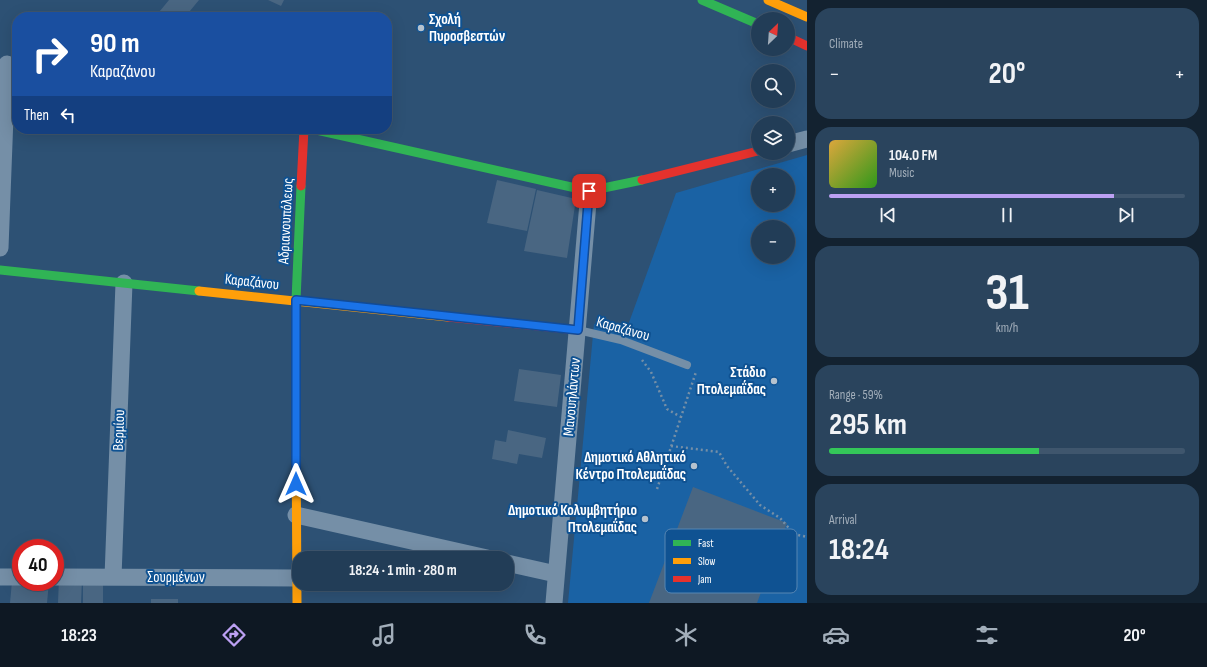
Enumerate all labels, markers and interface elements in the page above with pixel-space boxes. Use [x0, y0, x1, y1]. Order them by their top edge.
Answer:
place label: Σχολή Πυροσβεστών [429, 10, 506, 46]
north arrow [751, 12, 795, 56]
map controls [751, 12, 795, 264]
marker: Σχολή Πυροσβεστών [416, 23, 426, 33]
text: 90 m [90, 27, 140, 60]
icon: right [24, 28, 76, 80]
text: Climate [829, 36, 863, 52]
text: 20° [989, 56, 1025, 92]
text: Καραζάνου [90, 61, 156, 82]
text: − [829, 61, 840, 88]
text: + [1174, 61, 1185, 88]
button: search [751, 64, 795, 108]
icon: left [57, 104, 79, 126]
text: Then [24, 106, 49, 125]
button: layers [751, 116, 795, 160]
text: 104.0 FM [889, 146, 937, 165]
text: Music [889, 165, 914, 181]
button: + [751, 168, 795, 212]
pin [572, 174, 606, 208]
street label: Αδριανουπόλεως [274, 177, 298, 266]
icon: arrive [578, 180, 600, 202]
icon: previous [877, 204, 899, 226]
icon: pause [996, 204, 1018, 226]
icon: next [1115, 204, 1137, 226]
button: − [751, 220, 795, 264]
text: 31 [985, 262, 1029, 325]
street label: Καραζάνου [224, 270, 280, 294]
street label: Καραζάνου [594, 312, 652, 346]
text: km/h [996, 320, 1018, 336]
street label: Μανουηλάντων [559, 357, 585, 437]
place label: Στάδιο Πτολεμαΐδας [697, 363, 766, 399]
marker: Στάδιο Πτολεμαΐδας [769, 376, 779, 386]
text: Range · 59% [829, 387, 883, 403]
text: 295 km [829, 407, 907, 443]
street label: Βερμίου [109, 409, 129, 451]
place label: Δημοτικό Αθλητικό Κέντρο Πτολεμαΐδας [576, 448, 686, 484]
marker: Δημοτικό Αθλητικό Κέντρο Πτολεμαΐδας [689, 461, 699, 471]
position arrow [275, 463, 317, 505]
place label: Δημοτικό Κολυμβητήριο Πτολεμαΐδας [508, 501, 637, 537]
text: Arrival [829, 512, 857, 528]
marker: Δημοτικό Κολυμβητήριο Πτολεμαΐδας [640, 514, 650, 524]
legend [665, 529, 797, 593]
text: 18:24 [829, 532, 889, 568]
text: Fast [698, 537, 714, 550]
speed limit sign: 40 [12, 539, 64, 591]
text: Slow [698, 555, 715, 568]
text: 18:24 · 1 min · 280 m [349, 561, 457, 580]
street label: Σουρμένων [147, 568, 205, 587]
text: Jam [697, 573, 712, 586]
icon: directions [220, 621, 248, 649]
icon: music [370, 621, 398, 649]
icon: phone [521, 621, 549, 649]
icon: climate [672, 621, 700, 649]
icon: car [822, 621, 850, 649]
icon: filters [973, 621, 1001, 649]
text: 18:23 [61, 625, 97, 646]
text: 20° [1123, 625, 1146, 646]

